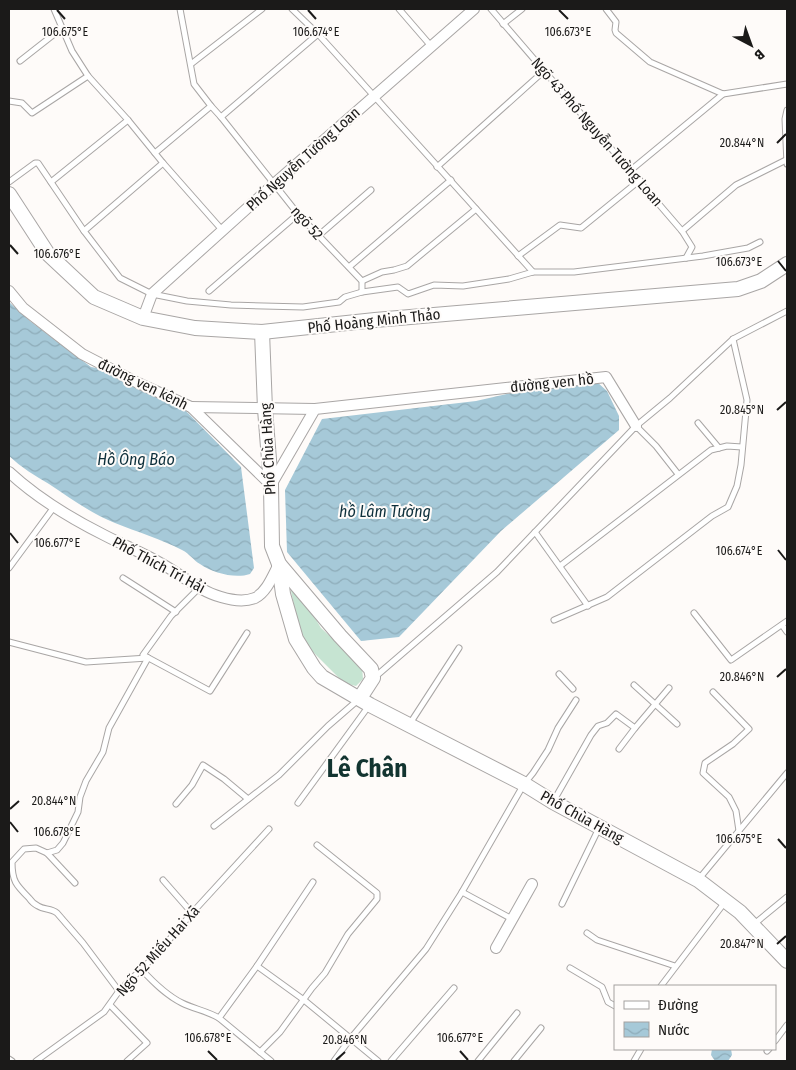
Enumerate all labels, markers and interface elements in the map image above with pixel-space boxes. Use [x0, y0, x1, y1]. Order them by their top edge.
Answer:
north arrow [726, 20, 776, 70]
text: 106.675°E [42, 25, 89, 39]
text: 106.674°E [293, 25, 340, 39]
text: 106.673°E [545, 25, 592, 39]
text: B [751, 45, 768, 64]
street label: Ngõ 43 Phố Nguyễn Tường Loan [528, 54, 666, 210]
street label: Phố Nguyễn Tường Loan [243, 103, 363, 215]
text: 20.844°N [720, 136, 764, 150]
street label: ngõ 52 [287, 202, 327, 244]
text: 106.676°E [34, 247, 81, 261]
text: 106.673°E [716, 255, 763, 269]
street label: Phố Hoàng Minh Thảo [307, 305, 441, 337]
street label: đường ven kênh [95, 354, 191, 414]
street label: đường ven hồ [509, 370, 595, 396]
street label: Phố Chùa Hàng [257, 402, 279, 496]
text: 20.845°N [720, 403, 764, 417]
water label: Hồ Ông Báo [97, 449, 175, 469]
water label: hồ Lâm Tường [339, 501, 431, 521]
street label: Phố Thích Trí Hải [109, 533, 209, 597]
text: 106.677°E [34, 536, 80, 550]
text: 106.674°E [716, 544, 763, 558]
text: 20.846°N [720, 670, 764, 684]
district label: Lê Chân [327, 754, 407, 784]
street label: Phố Chùa Hàng [537, 787, 627, 847]
text: 20.844°N [32, 794, 76, 808]
text: 106.678°E [34, 825, 81, 839]
text: 106.675°E [716, 832, 763, 846]
street label: Ngõ 52 Miếu Hai Xã [113, 902, 203, 1000]
text: 20.847°N [720, 937, 764, 951]
legend [614, 985, 776, 1050]
text: Đường [658, 996, 698, 1014]
text: Nước [658, 1021, 690, 1039]
text: 106.678°E [185, 1031, 232, 1045]
text: 106.677°E [437, 1031, 483, 1045]
text: 20.846°N [323, 1033, 367, 1047]

